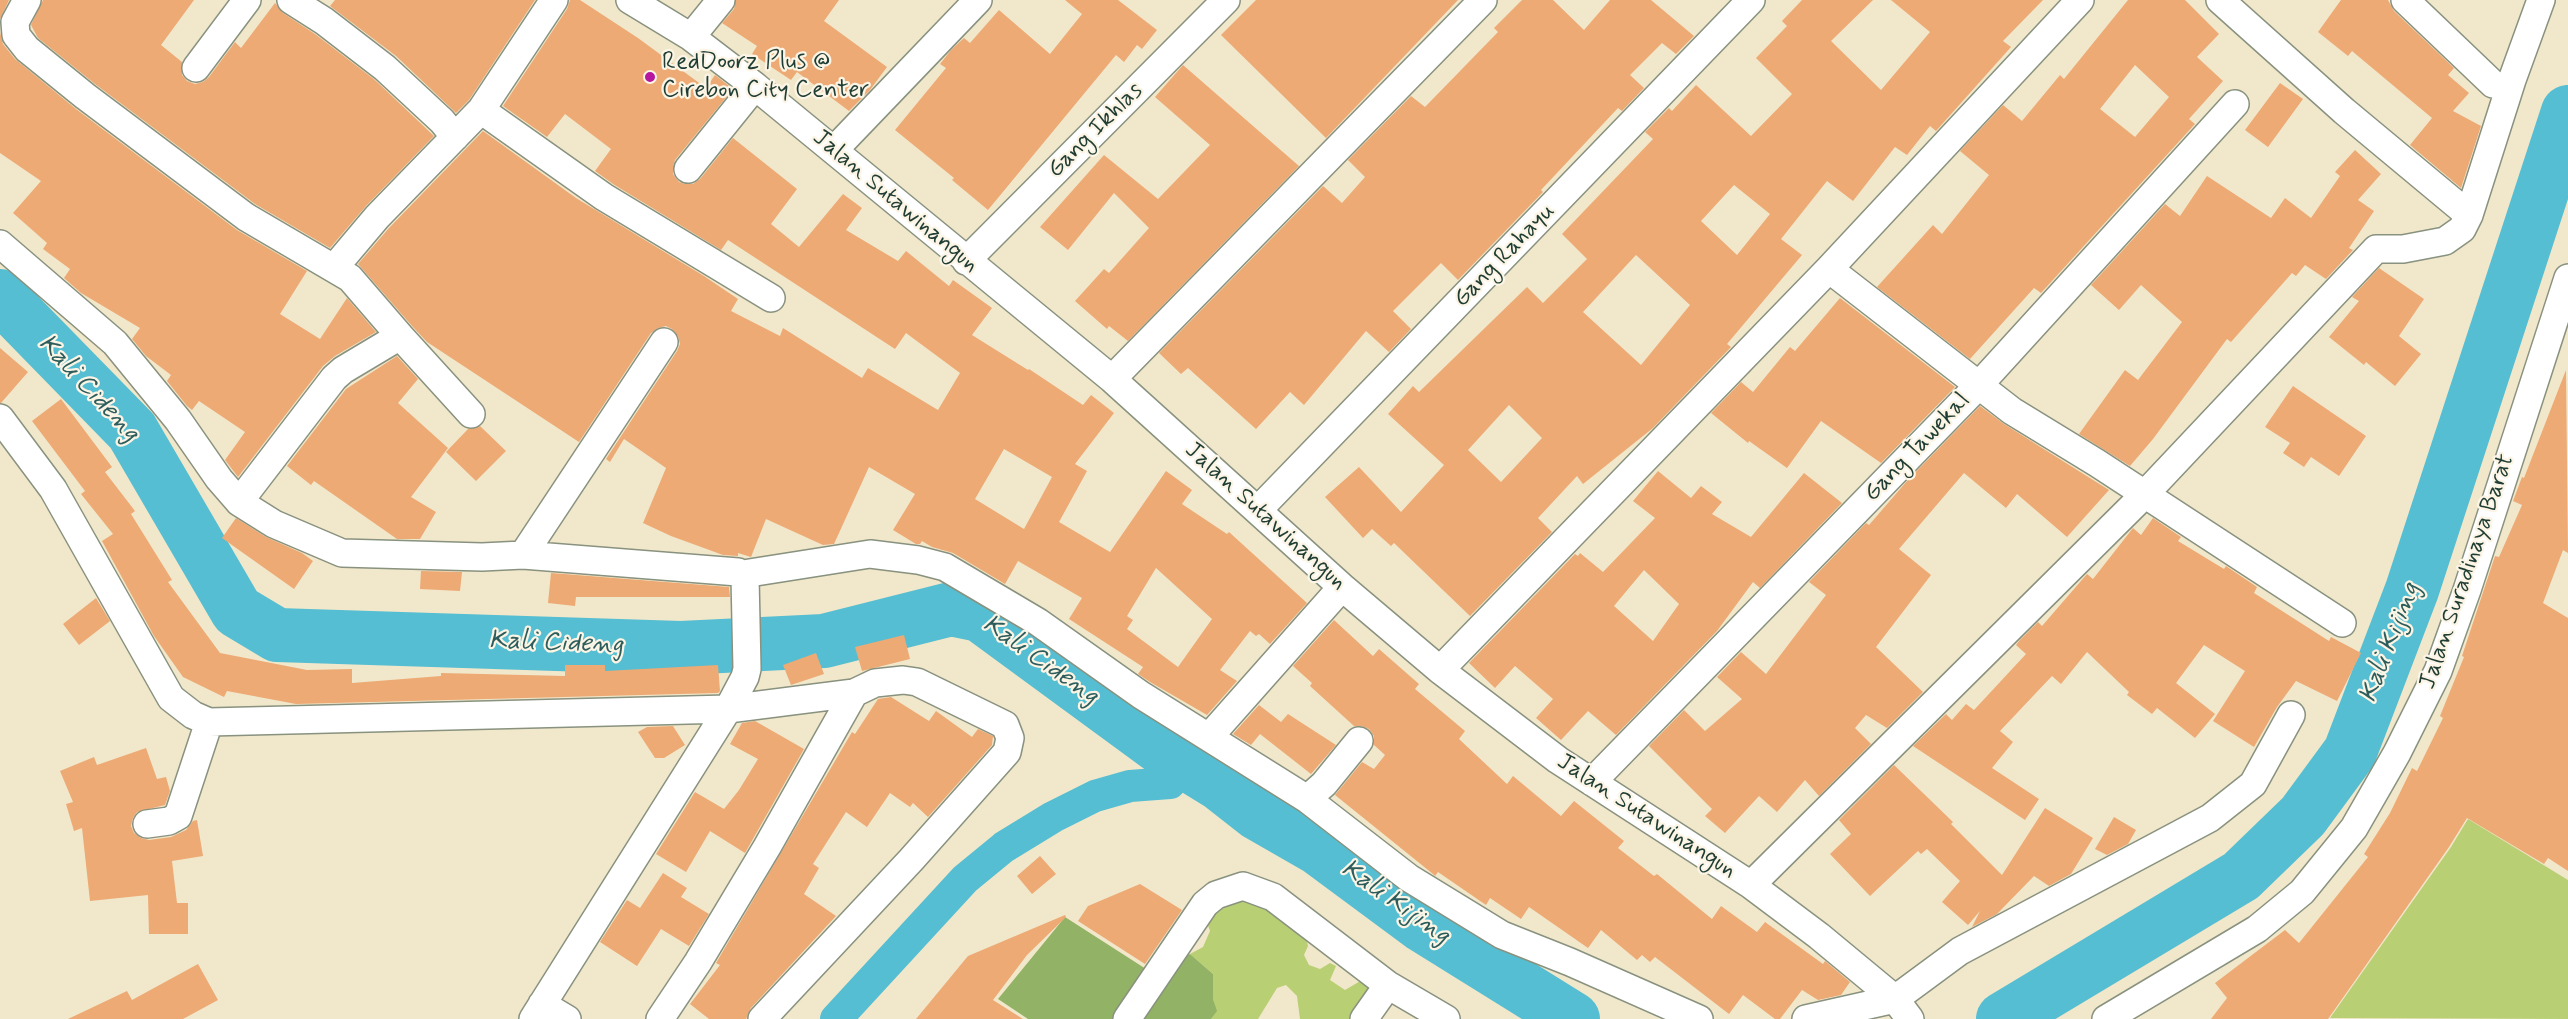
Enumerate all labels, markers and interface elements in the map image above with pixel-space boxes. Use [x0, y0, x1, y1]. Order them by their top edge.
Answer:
place label: RedDoorz Plus @ Cirebon City Center [662, 49, 869, 105]
marker: RedDoorz Plus @ Cirebon City Center [643, 70, 657, 84]
street label: Gang Ikhlas [1042, 77, 1150, 185]
street label: Jalan Sutawinangun [806, 124, 984, 280]
street label: Gang Rahayu [1448, 198, 1562, 314]
water label: Kali Cideng [31, 329, 145, 449]
street label: Gang Tawekal [1859, 387, 1977, 509]
street label: Jalan Sutawinangun [1178, 437, 1352, 597]
street label: Jalan Suradinaya Barat [2414, 451, 2522, 693]
water label: Kali Kijing [2354, 579, 2428, 707]
water label: Kali Cideng [976, 610, 1104, 712]
water label: Kali Cideng [488, 626, 624, 662]
street label: Jalan Sutawinangun [1551, 748, 1741, 886]
water label: Kali Kijing [1334, 854, 1456, 952]

